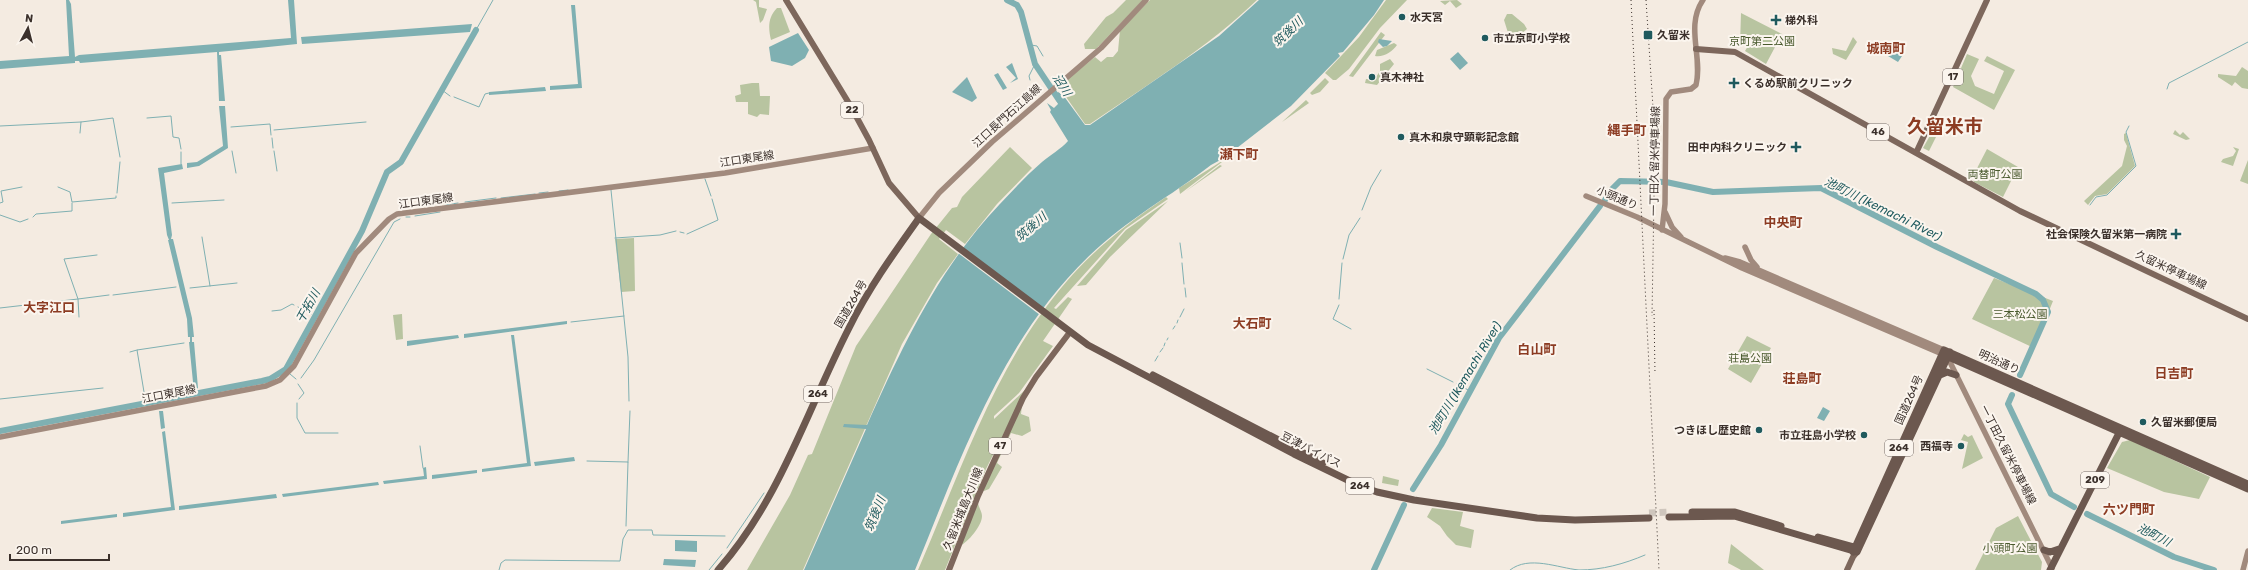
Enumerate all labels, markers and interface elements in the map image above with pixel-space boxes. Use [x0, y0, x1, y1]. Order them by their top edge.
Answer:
north arrow [8, 8, 48, 48]
place label: 水天宮 [1410, 11, 1443, 24]
text: N [24, 12, 34, 26]
marker: 水天宮 [1397, 12, 1407, 22]
water label: 筑後川 [1270, 13, 1307, 50]
marker: 梯外科 [1770, 14, 1782, 26]
place label: 梯外科 [1785, 14, 1818, 27]
marker: 久留米 [1642, 29, 1654, 41]
place label: 久留米 [1657, 29, 1690, 42]
place label: 市立京町小学校 [1493, 32, 1570, 45]
marker: 市立京町小学校 [1480, 33, 1490, 43]
park label: 京町第二公園 [1729, 35, 1795, 48]
district label: 城南町 [1866, 41, 1906, 56]
road number: 17 [1943, 69, 1963, 85]
water label: 沼川 [1050, 71, 1075, 101]
place label: 真木神社 [1380, 71, 1424, 84]
marker: 真木神社 [1367, 72, 1377, 82]
marker: くるめ駅前クリニック [1728, 77, 1740, 89]
place label: くるめ駅前クリニック [1743, 77, 1853, 90]
street label: 江口長門石江島線 [970, 82, 1044, 150]
road number: 22 [841, 102, 863, 118]
street label: 一丁田久留米停車場線 [1648, 106, 1662, 216]
district label: 久留米市 [1907, 115, 1983, 138]
district label: 縄手町 [1606, 123, 1647, 138]
road number: 46 [1867, 124, 1889, 140]
place label: 真木和泉守顕彰記念館 [1409, 131, 1519, 144]
marker: 真木和泉守顕彰記念館 [1396, 132, 1406, 142]
place label: 田中内科クリニック [1688, 141, 1787, 154]
marker: 田中内科クリニック [1790, 141, 1802, 153]
district label: 瀬下町 [1219, 147, 1259, 162]
street label: 江口東尾線 [719, 148, 775, 170]
park label: 両替町公園 [1968, 168, 2023, 181]
water label: 池町川 (Ikemachi River) [1822, 174, 1944, 244]
street label: 小頭通り [1594, 183, 1640, 213]
street label: 江口東尾線 [398, 191, 454, 211]
water label: 筑後川 [1013, 209, 1051, 244]
district label: 中央町 [1763, 215, 1803, 230]
place label: 社会保険久留米第一病院 [2046, 228, 2167, 241]
marker: 社会保険久留米第一病院 [2170, 228, 2182, 240]
street label: 久留米停車場線 [2133, 248, 2209, 292]
street label: 国道264号 [832, 278, 870, 330]
water label: 干拓川 [293, 285, 324, 325]
district label: 大字江口 [23, 300, 75, 315]
park label: 三本松公園 [1993, 308, 2048, 321]
district label: 大石町 [1232, 316, 1272, 331]
water label: 池町川 (Ikemachi River) [1426, 319, 1504, 437]
district label: 白山町 [1517, 342, 1557, 357]
street label: 明治通り [1976, 347, 2022, 377]
park label: 荘島公園 [1728, 352, 1772, 365]
district label: 日吉町 [2154, 366, 2194, 381]
district label: 荘島町 [1782, 371, 1822, 386]
street label: 国道264号 [1892, 373, 1926, 427]
street label: 江口東尾線 [141, 382, 197, 406]
road number: 264 [804, 386, 832, 402]
street label: 一丁田久留米停車場線 [1977, 403, 2039, 507]
place label: 久留米郵便局 [2151, 416, 2217, 429]
marker: 久留米郵便局 [2138, 417, 2148, 427]
place label: つきほし歴史館 [1674, 424, 1751, 437]
marker: つきほし歴史館 [1754, 425, 1764, 435]
street label: 豆津バイパス [1279, 429, 1343, 471]
place label: 市立荘島小学校 [1779, 429, 1856, 442]
marker: 市立荘島小学校 [1859, 430, 1869, 440]
road number: 47 [989, 438, 1011, 454]
road number: 264 [1885, 440, 1913, 456]
place label: 西福寺 [1920, 440, 1953, 453]
marker: 西福寺 [1956, 441, 1966, 451]
street label: 久留米城島大川線 [940, 466, 986, 552]
road number: 209 [2081, 472, 2109, 488]
road number: 264 [1346, 478, 1374, 494]
water label: 筑後川 [862, 493, 889, 533]
district label: 六ツ門町 [2103, 502, 2155, 517]
water label: 池町川 [2135, 521, 2175, 550]
scale bar [10, 536, 109, 562]
park label: 小頭町公園 [1983, 542, 2038, 555]
text: 200 m [16, 543, 52, 557]

